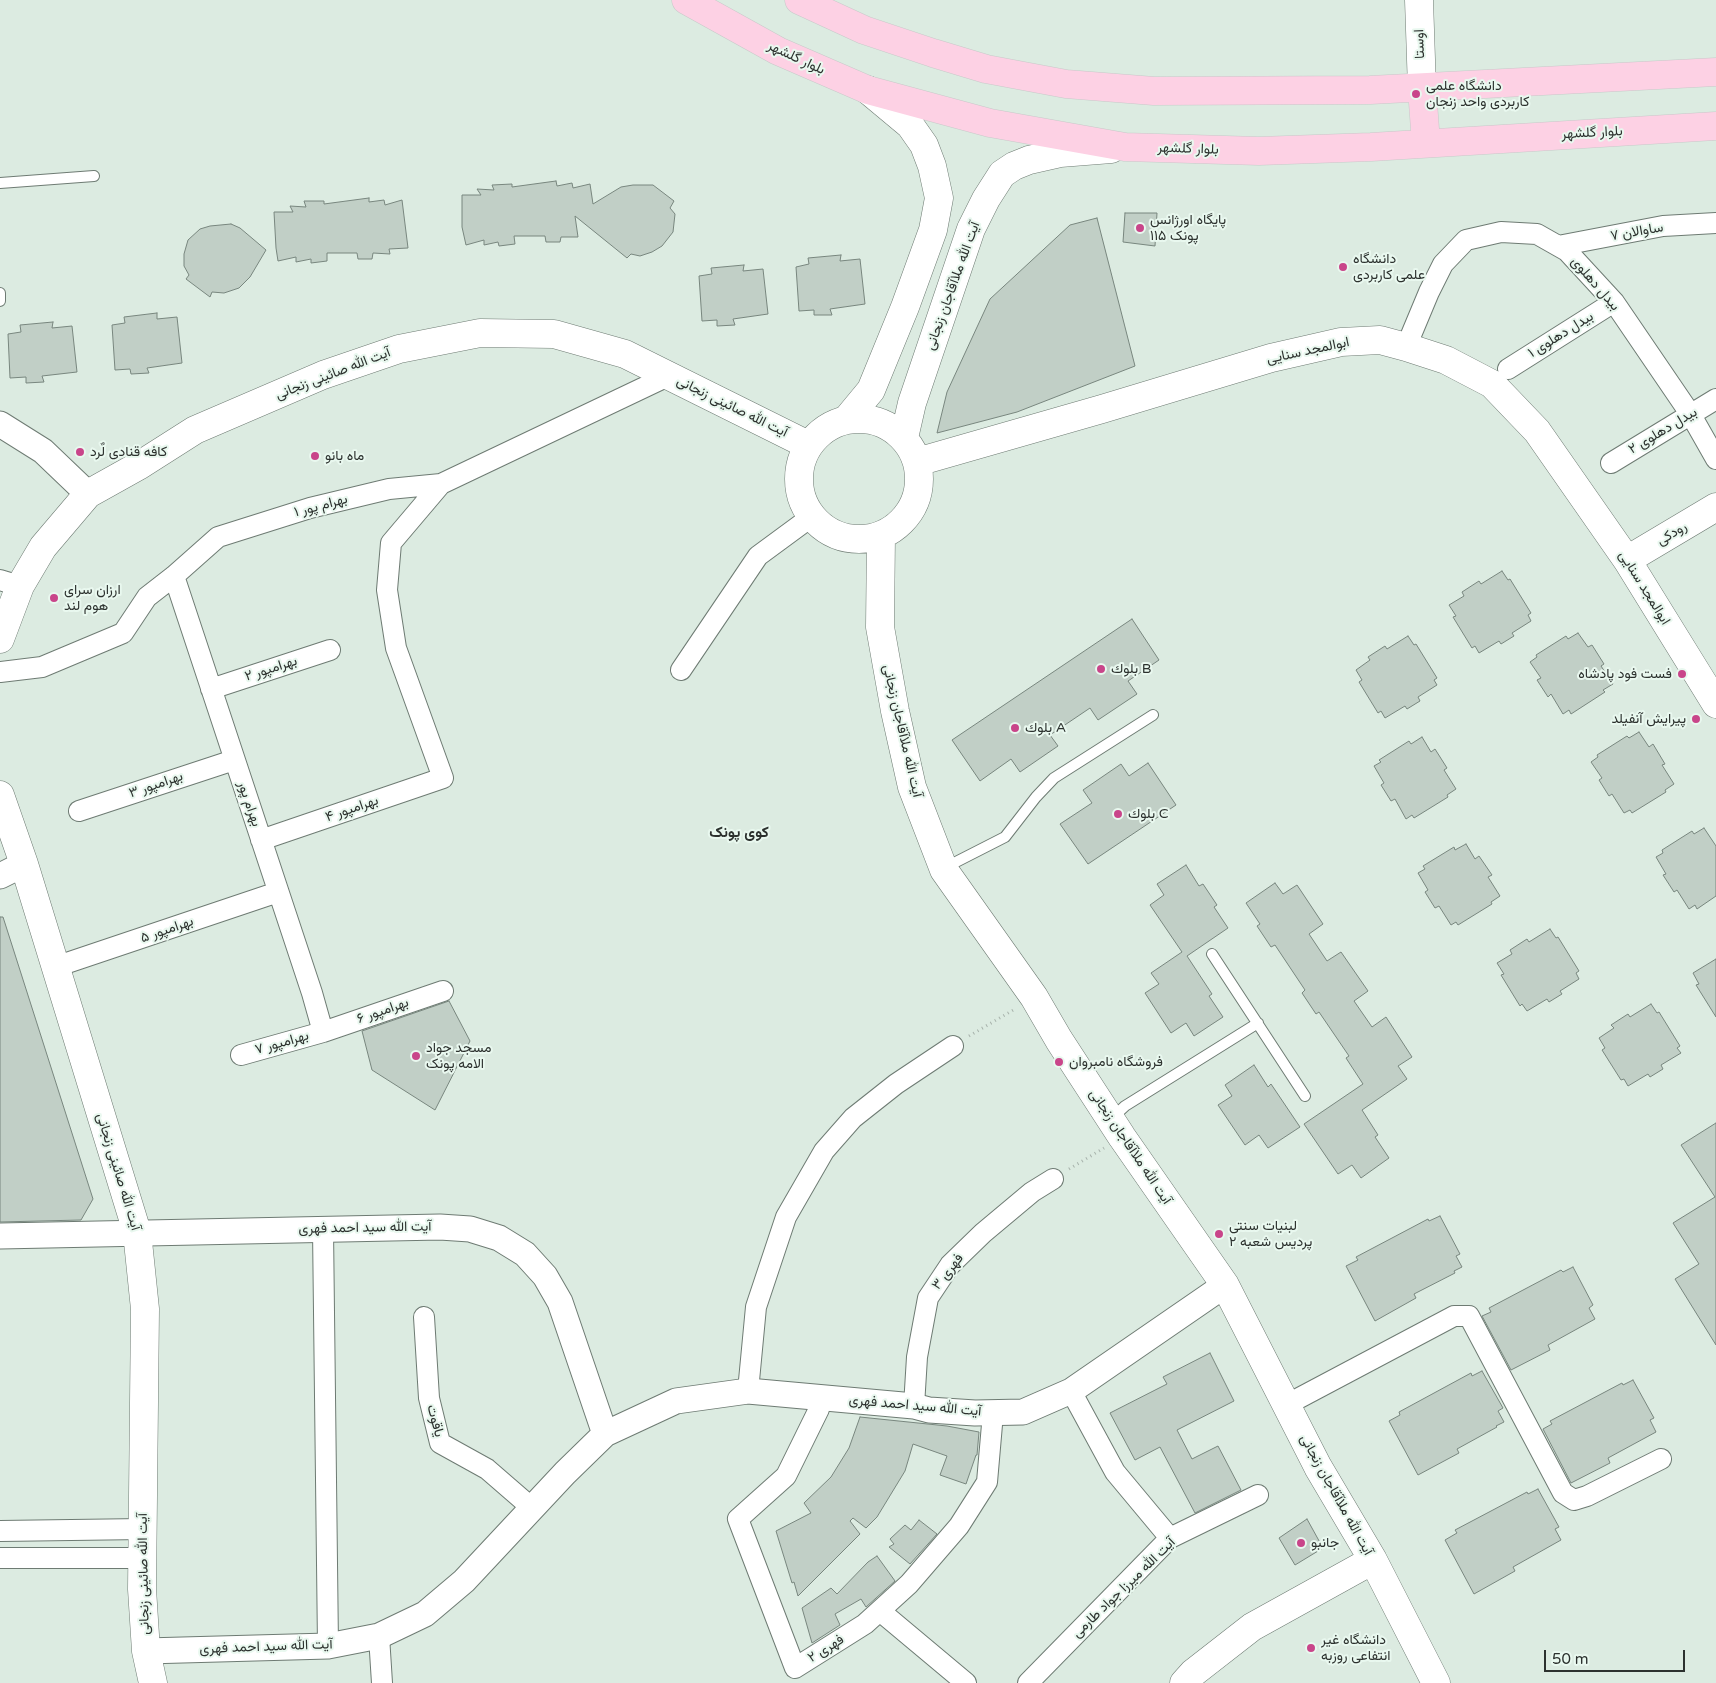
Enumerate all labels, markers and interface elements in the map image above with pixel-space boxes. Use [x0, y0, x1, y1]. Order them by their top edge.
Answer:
street label: اوستا [1411, 29, 1429, 59]
street label: بلوار گلشهر [765, 37, 827, 79]
place label: دانشگاه علمی کاربردی واحد زنجان [1426, 78, 1529, 110]
marker: دانشگاه علمی کاربردی واحد زنجان [1410, 88, 1422, 100]
street label: بلوار گلشهر [1561, 123, 1623, 143]
street label: بلوار گلشهر [1157, 140, 1219, 158]
place label: پایگاه اورژانس ۱۱۵ پونک [1150, 212, 1226, 244]
street label: آیت الله ملاآقاجان زنجانی [922, 219, 984, 353]
street label: ساوالان ۷ [1609, 219, 1665, 245]
marker: پایگاه اورژانس ۱۱۵ پونک [1134, 222, 1146, 234]
place label: دانشگاه علمی کاربردی [1353, 251, 1425, 284]
street label: بیدل دهلوی [1567, 253, 1623, 315]
marker: دانشگاه علمی کاربردی [1337, 261, 1349, 273]
street label: بیدل دهلوی ۱ [1525, 308, 1597, 362]
street label: ابوالمجد سنایی [1265, 334, 1351, 368]
street label: آیت الله صائینی زنجانی [273, 344, 393, 404]
street label: آیت الله صائینی زنجانی [674, 373, 790, 441]
street label: بیدل دهلوی ۲ [1626, 404, 1700, 458]
place label: کافه قنادی لٌرد [90, 444, 167, 460]
marker: کافه قنادی لٌرد [74, 446, 86, 458]
place label: ماه بانو [325, 448, 364, 464]
marker: ماه بانو [309, 450, 321, 462]
street label: بهرام پور ۱ [292, 491, 350, 521]
street label: رودکی [1654, 518, 1690, 550]
street label: ابوالمجد سنایی [1615, 548, 1673, 628]
place label: ارزان سرای هوم لند [64, 582, 121, 614]
marker: ارزان سرای هوم لند [48, 592, 60, 604]
street label: بهرامپور ۲ [243, 653, 299, 685]
place label: بلوك B [1111, 661, 1151, 677]
street label: آیت الله ملاآقاجان زنجانی [879, 663, 925, 799]
marker: بلوك B [1095, 663, 1107, 675]
place label: فست فود پادشاه [1578, 666, 1672, 682]
marker: فست فود پادشاه [1676, 668, 1688, 680]
place label: پیرایش آنفیلد [1611, 711, 1686, 727]
marker: پیرایش آنفیلد [1690, 713, 1702, 725]
place label: بلوك A [1025, 720, 1066, 736]
marker: بلوك A [1009, 722, 1021, 734]
street label: بهرامپور ۳ [127, 768, 185, 802]
street label: بهرام پور [233, 779, 265, 829]
street label: بهرامپور ۴ [323, 792, 381, 826]
place label: بلوك C [1128, 806, 1169, 822]
marker: بلوك C [1112, 808, 1124, 820]
district label: کوی پونک [709, 824, 769, 842]
street label: بهرامپور ۵ [138, 913, 196, 947]
street label: بهرامپور ۶ [355, 994, 411, 1028]
street label: بهرامپور ۷ [253, 1027, 311, 1059]
place label: مسجد جواد الامه پونک [426, 1040, 491, 1072]
marker: مسجد جواد الامه پونک [410, 1050, 422, 1062]
place label: فروشگاه نامبروان [1069, 1054, 1163, 1070]
marker: فروشگاه نامبروان [1053, 1056, 1065, 1068]
street label: آیت الله ملاآقاجان زنجانی [1085, 1086, 1175, 1208]
street label: آیت الله صائینی زنجانی [92, 1111, 144, 1233]
street label: آیت الله سید احمد فهری [298, 1218, 432, 1238]
place label: لبنیات سنتی پردیس شعبه ۲ [1229, 1218, 1312, 1250]
marker: لبنیات سنتی پردیس شعبه ۲ [1213, 1228, 1225, 1240]
street label: فهری ۳ [929, 1250, 967, 1294]
street label: آیت الله سید احمد فهری [848, 1392, 982, 1420]
street label: یاقوت [423, 1403, 447, 1439]
street label: آیت الله ملاآقاجان زنجانی [1296, 1432, 1376, 1558]
street label: آیت الله صائینی زنجانی [135, 1513, 153, 1635]
street label: آیت الله میرزا جواد طارمی [1069, 1534, 1179, 1642]
place label: جانبو [1311, 1535, 1339, 1551]
marker: جانبو [1295, 1537, 1307, 1549]
street label: فهری ۲ [805, 1631, 847, 1667]
place label: دانشگاه غیر انتفاعی روزبه [1321, 1632, 1391, 1664]
street label: آیت الله سید احمد فهری [199, 1636, 333, 1658]
scale bar [1546, 1640, 1687, 1672]
marker: دانشگاه غیر انتفاعی روزبه [1305, 1642, 1317, 1654]
text: 50 m [1552, 1650, 1589, 1668]

